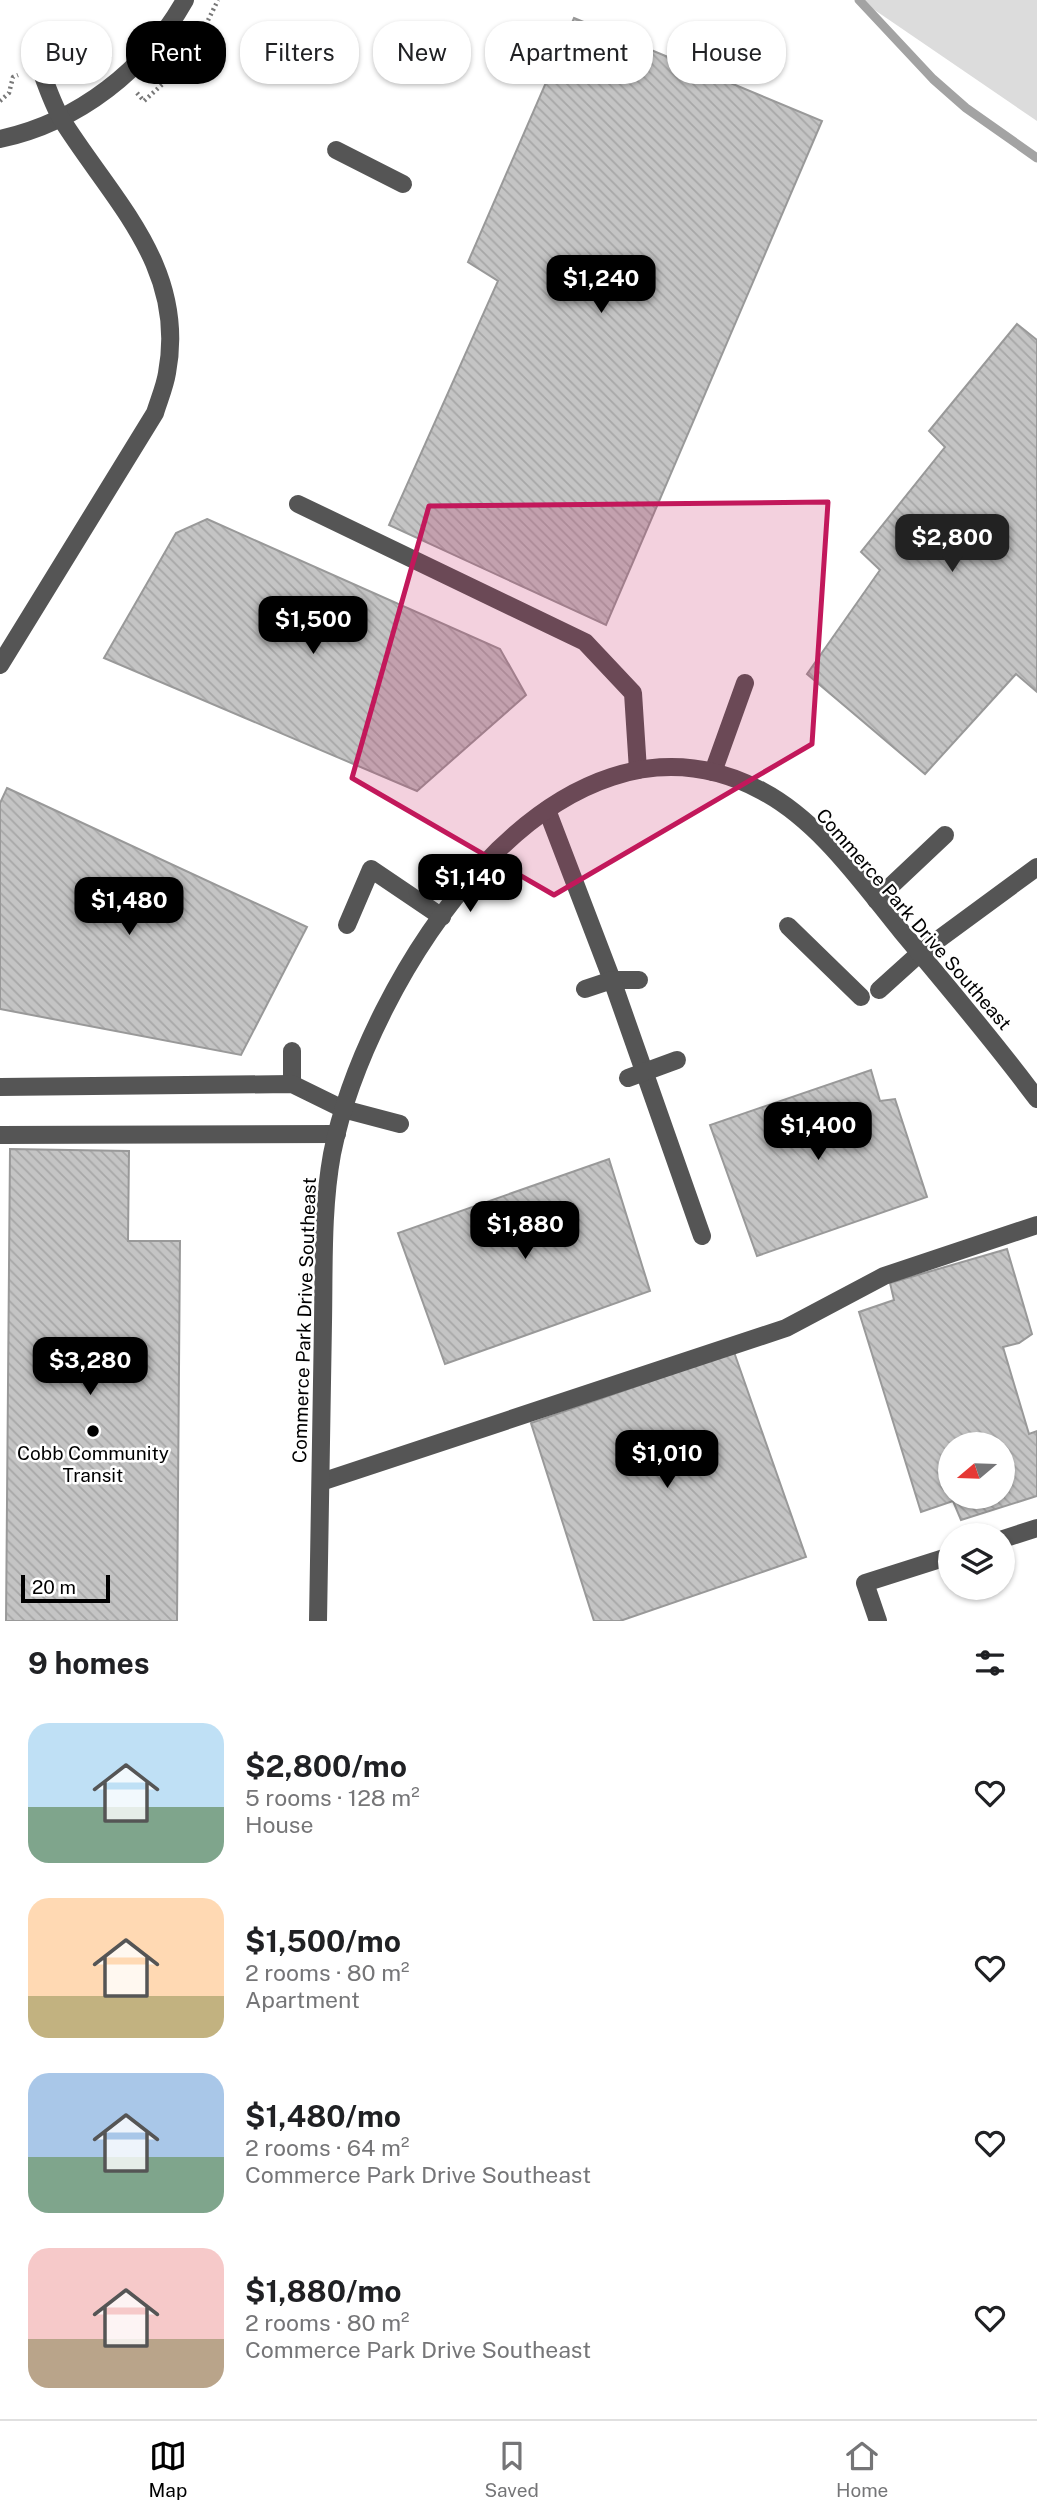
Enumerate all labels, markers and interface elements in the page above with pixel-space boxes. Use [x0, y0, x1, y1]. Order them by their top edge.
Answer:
chip: Buy [21, 21, 112, 84]
chip: Rent [126, 21, 226, 84]
chip: Filters [240, 21, 359, 84]
chip: New [373, 21, 471, 84]
chip: Apartment [485, 21, 653, 84]
chip: House [667, 21, 786, 84]
pin: $1,240 [544, 256, 658, 315]
text: $1,240 [563, 264, 639, 291]
pin: $2,800 [895, 514, 1009, 574]
text: $2,800 [911, 523, 993, 550]
pin: $1,500 [256, 596, 370, 656]
text: $1,500 [275, 605, 351, 632]
street label: Commerce Park Drive Southeast [812, 804, 1016, 1034]
pin: $1,140 [413, 855, 527, 914]
text: $1,140 [434, 863, 506, 890]
pin: $1,480 [72, 878, 186, 937]
text: $1,480 [90, 886, 168, 913]
pin: $1,400 [761, 1102, 875, 1162]
text: $1,400 [780, 1111, 856, 1138]
street label: Commerce Park Drive Southeast [288, 1177, 320, 1463]
pin: $1,880 [468, 1202, 582, 1261]
text: $1,880 [486, 1210, 564, 1237]
pin: $3,280 [33, 1338, 147, 1397]
text: $3,280 [49, 1346, 131, 1373]
marker: Cobb Community Transit [85, 1423, 101, 1439]
pin: $1,010 [610, 1430, 724, 1490]
north arrow [938, 1432, 1015, 1508]
map controls [938, 1432, 1015, 1600]
text: $1,010 [631, 1439, 703, 1466]
place label: Cobb Community Transit [17, 1442, 169, 1486]
button: layers [938, 1523, 1015, 1600]
scale bar [21, 1572, 110, 1604]
text: 20 m [32, 1576, 76, 1598]
icon: filters [971, 1644, 1009, 1682]
text: 9 homes [28, 1645, 150, 1681]
text: $2,800/mo [245, 1748, 407, 1784]
icon: home [84, 1751, 168, 1835]
icon: heart [971, 1774, 1009, 1812]
text: 5 rooms · 128 m² [245, 1784, 420, 1811]
text: House [245, 1811, 313, 1838]
text: $1,500/mo [245, 1923, 401, 1959]
icon: home [84, 1926, 168, 2010]
icon: heart [971, 1949, 1009, 1987]
text: 2 rooms · 80 m² [245, 1959, 410, 1986]
text: Apartment [245, 1986, 360, 2013]
text: $1,480/mo [245, 2098, 401, 2134]
icon: home [84, 2101, 168, 2185]
icon: heart [971, 2124, 1009, 2162]
text: 2 rooms · 64 m² [245, 2134, 409, 2161]
text: Commerce Park Drive Southeast [245, 2161, 591, 2188]
text: $1,880/mo [245, 2273, 402, 2309]
icon: home [84, 2276, 168, 2360]
icon: heart [971, 2299, 1009, 2337]
text: 2 rooms · 80 m² [245, 2309, 410, 2336]
text: Commerce Park Drive Southeast [245, 2336, 591, 2363]
tab: Map [149, 2437, 187, 2501]
tab: Saved [484, 2437, 539, 2501]
tab: Home [836, 2437, 888, 2501]

